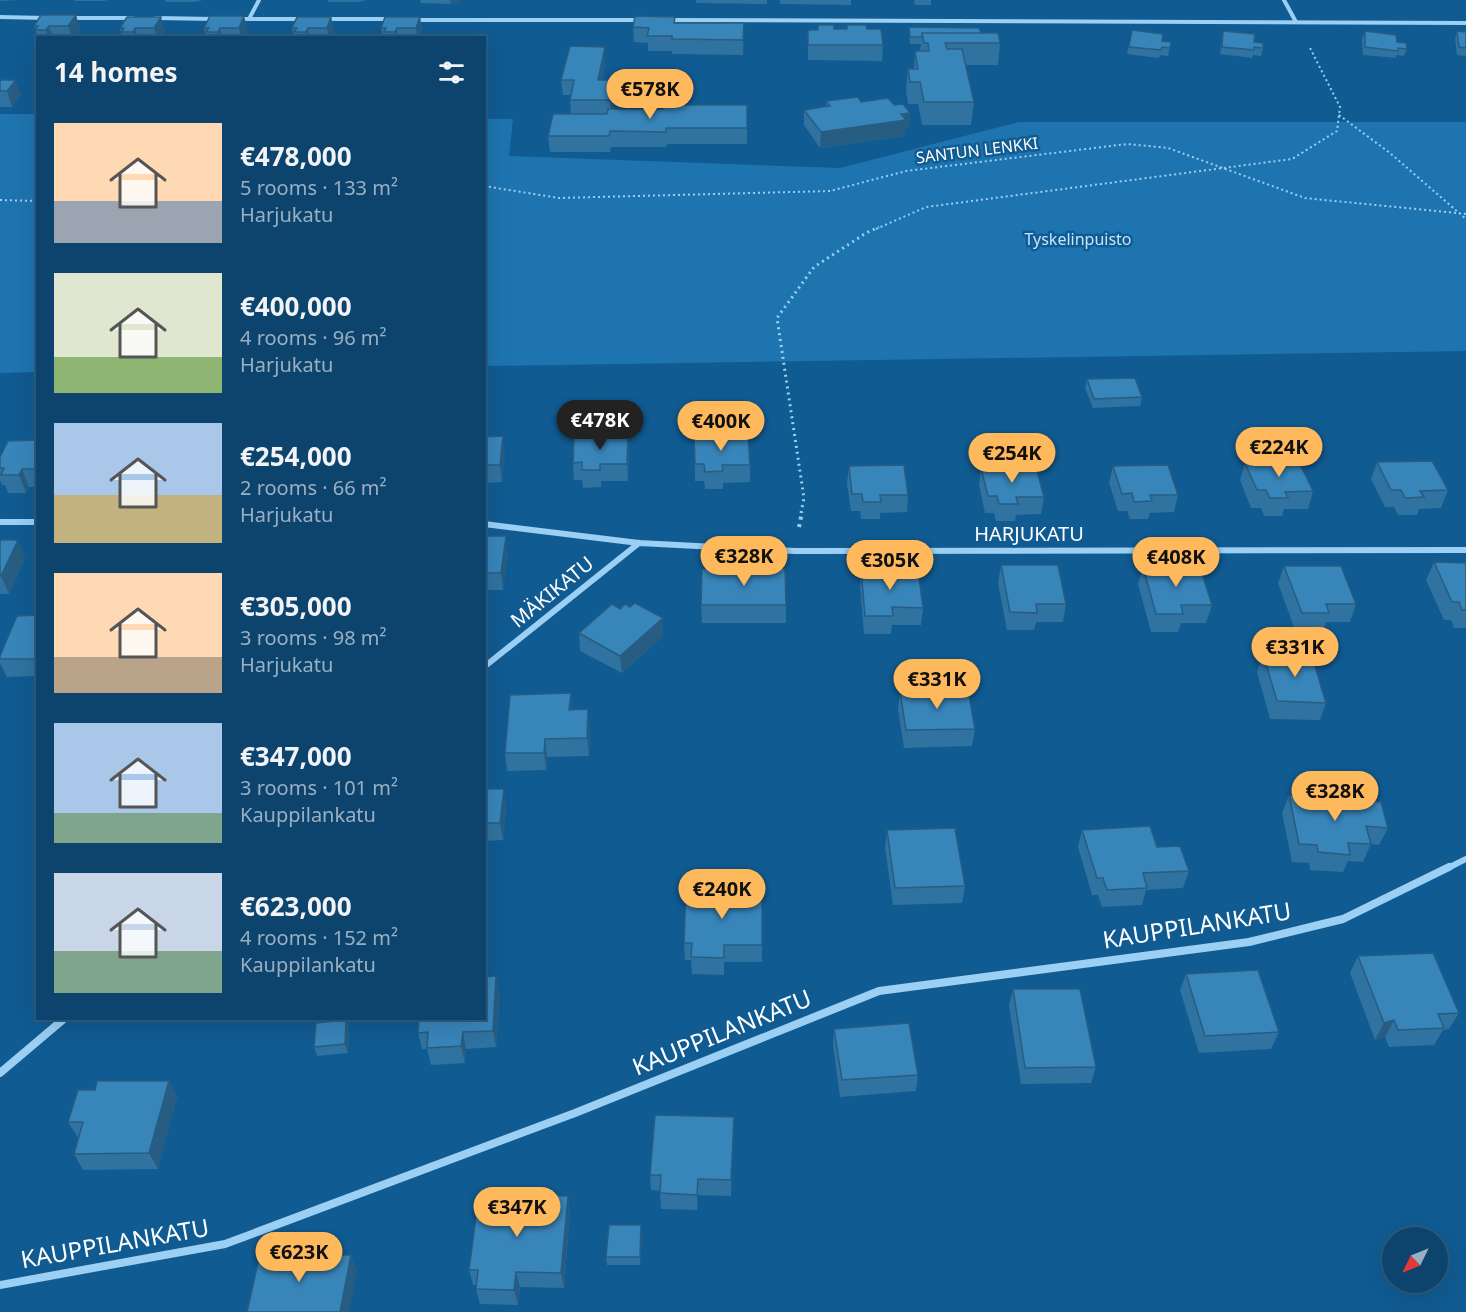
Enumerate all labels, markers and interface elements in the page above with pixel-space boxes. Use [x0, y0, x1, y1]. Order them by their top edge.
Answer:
text: 14 homes [54, 54, 178, 90]
icon: filters [435, 56, 468, 89]
pin: €578K [608, 69, 692, 120]
text: €578K [620, 75, 680, 102]
street label: SANTUN LENKKI [915, 132, 1039, 168]
text: €478,000 [240, 138, 352, 174]
icon: home [102, 147, 174, 219]
text: 5 rooms · 133 m² [240, 174, 398, 201]
text: Harjukatu [240, 201, 333, 228]
park label: Tyskelinpuisto [1024, 228, 1132, 250]
text: €400,000 [240, 288, 352, 324]
icon: home [102, 297, 174, 369]
text: 4 rooms · 96 m² [240, 324, 387, 351]
text: Harjukatu [240, 351, 333, 378]
pin: €478K [558, 400, 642, 451]
pin: €400K [679, 401, 763, 452]
text: €478K [570, 406, 630, 433]
text: €400K [691, 407, 751, 434]
pin: €224K [1237, 427, 1321, 478]
pin: €254K [970, 433, 1054, 484]
text: €224K [1249, 433, 1309, 460]
text: €254,000 [240, 438, 352, 474]
text: €254K [982, 439, 1042, 466]
icon: home [102, 447, 174, 519]
text: 2 rooms · 66 m² [240, 474, 387, 501]
text: Harjukatu [240, 501, 333, 528]
street label: HARJUKATU [974, 520, 1084, 547]
pin: €328K [702, 536, 786, 587]
pin: €408K [1134, 537, 1218, 588]
pin: €305K [848, 540, 932, 591]
text: €328K [714, 542, 774, 569]
text: €408K [1146, 543, 1206, 570]
text: €305K [860, 546, 920, 573]
street label: MÄKIKATU [504, 550, 599, 633]
text: €305,000 [240, 588, 352, 624]
icon: home [102, 597, 174, 669]
text: 3 rooms · 98 m² [240, 624, 387, 651]
pin: €331K [1253, 627, 1337, 678]
text: €331K [1265, 633, 1325, 660]
text: Harjukatu [240, 651, 333, 678]
pin: €331K [895, 659, 979, 710]
text: €331K [907, 665, 967, 692]
text: €347,000 [240, 738, 352, 774]
icon: home [102, 747, 174, 819]
pin: €328K [1293, 771, 1377, 822]
text: 3 rooms · 101 m² [240, 774, 398, 801]
text: €328K [1305, 777, 1365, 804]
text: Kauppilankatu [240, 801, 376, 828]
pin: €240K [680, 869, 764, 920]
text: €240K [692, 875, 752, 902]
text: €623,000 [240, 888, 352, 924]
street label: KAUPPILANKATU [1100, 893, 1293, 956]
icon: home [102, 897, 174, 969]
text: 4 rooms · 152 m² [240, 924, 398, 951]
text: Kauppilankatu [240, 951, 376, 978]
street label: KAUPPILANKATU [627, 981, 816, 1083]
pin: €347K [475, 1187, 559, 1238]
text: €347K [487, 1193, 547, 1220]
street label: KAUPPILANKATU [18, 1210, 211, 1275]
north arrow [1382, 1227, 1448, 1293]
map controls [1382, 1227, 1448, 1293]
pin: €623K [257, 1232, 341, 1283]
text: €623K [269, 1238, 329, 1265]

